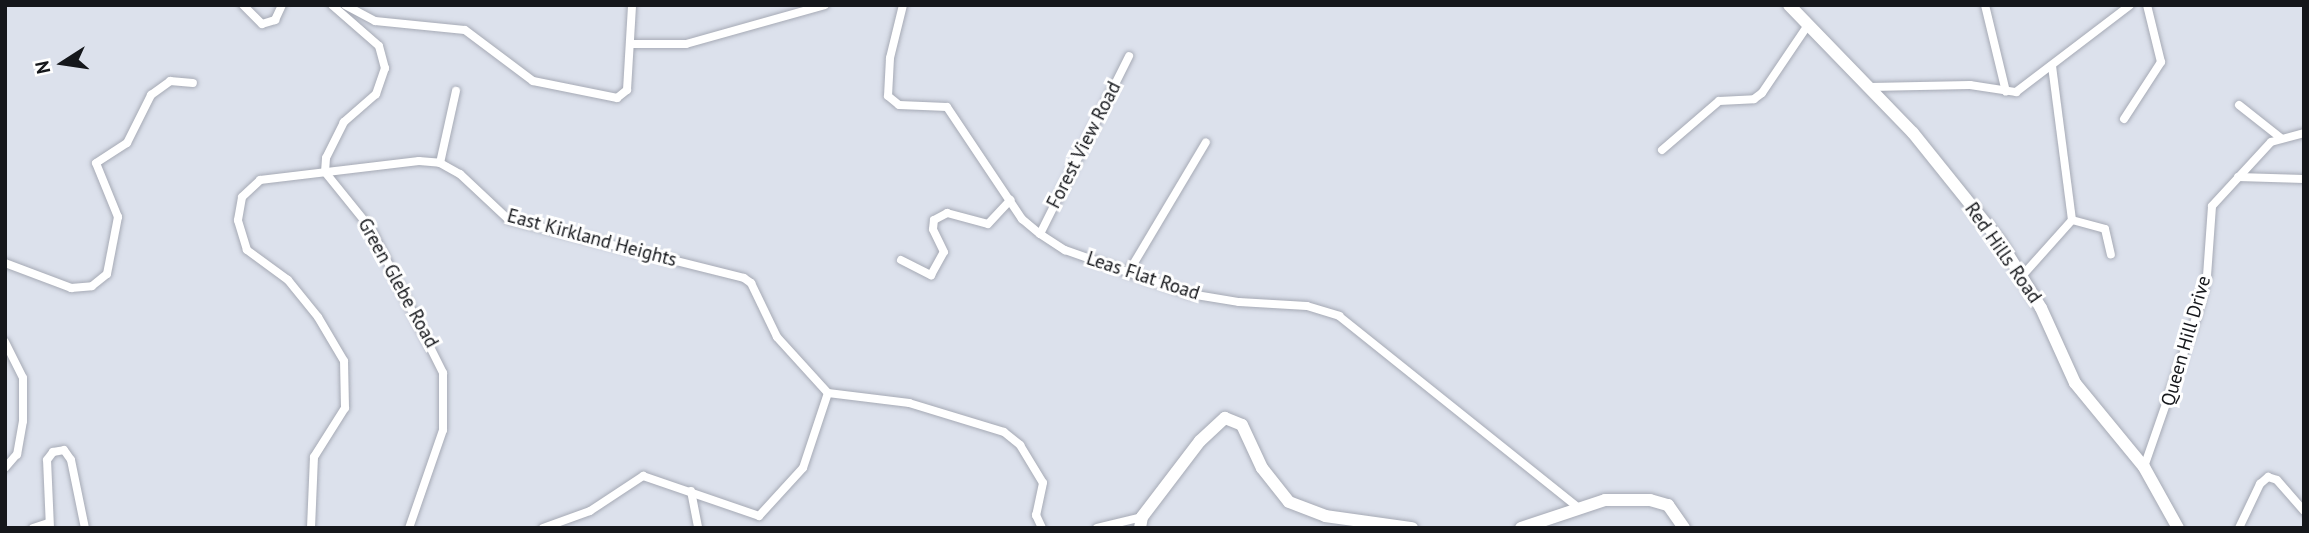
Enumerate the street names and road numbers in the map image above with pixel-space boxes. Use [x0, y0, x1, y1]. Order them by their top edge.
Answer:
street label: Forest View Road [1042, 77, 1126, 213]
street label: Red Hills Road [1960, 198, 2046, 308]
street label: East Kirkland Heights [505, 204, 679, 272]
street label: Green Glebe Road [353, 214, 443, 352]
street label: Leas Flat Road [1084, 247, 1202, 305]
street label: Queen Hill Drive [2157, 273, 2215, 409]

